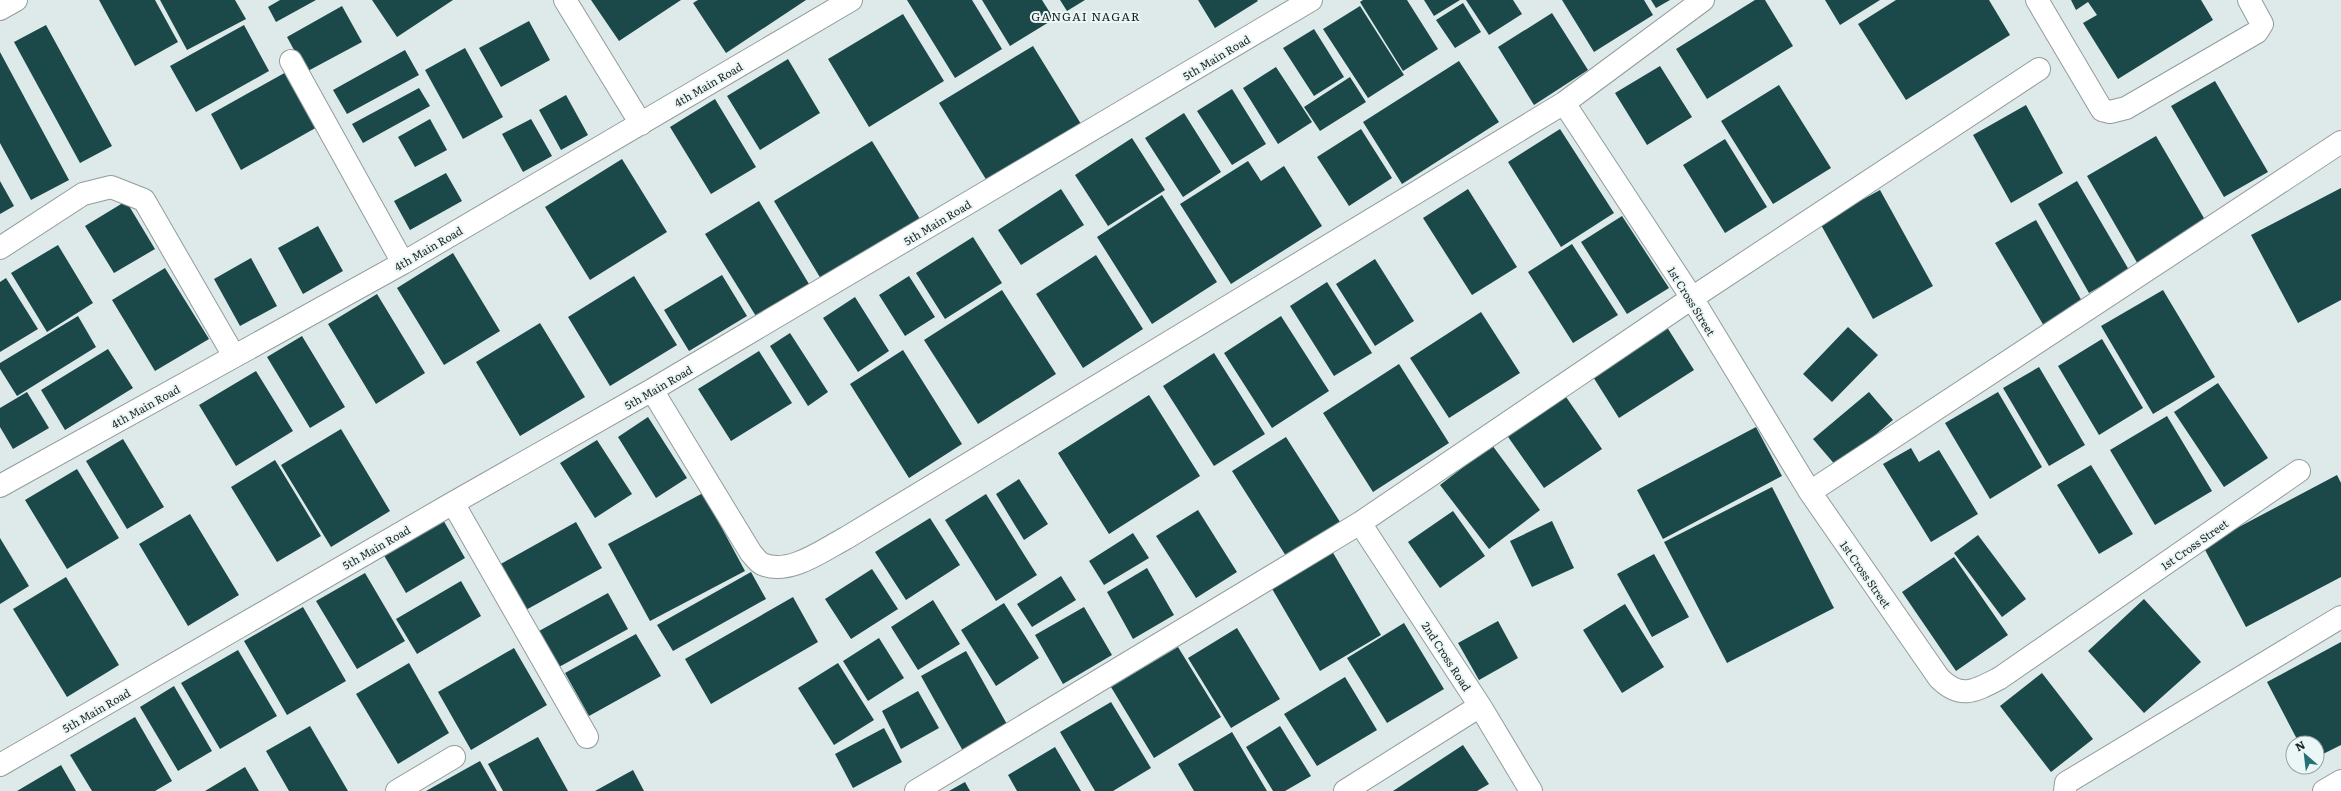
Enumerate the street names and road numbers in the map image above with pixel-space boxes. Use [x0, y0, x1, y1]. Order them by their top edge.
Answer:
street label: 5th Main Road [1179, 30, 1253, 83]
street label: 4th Main Road [671, 58, 745, 110]
street label: 5th Main Road [900, 195, 974, 248]
street label: 4th Main Road [391, 222, 465, 274]
street label: 1st Cross Street [1664, 263, 1720, 339]
street label: 5th Main Road [621, 361, 695, 413]
street label: 4th Main Road [108, 380, 183, 432]
street label: 1st Cross Street [2157, 515, 2231, 573]
street label: 5th Main Road [339, 521, 413, 573]
street label: 1st Cross Street [1837, 537, 1895, 611]
street label: 2nd Cross Road [1419, 618, 1476, 694]
street label: 5th Main Road [59, 684, 133, 736]

